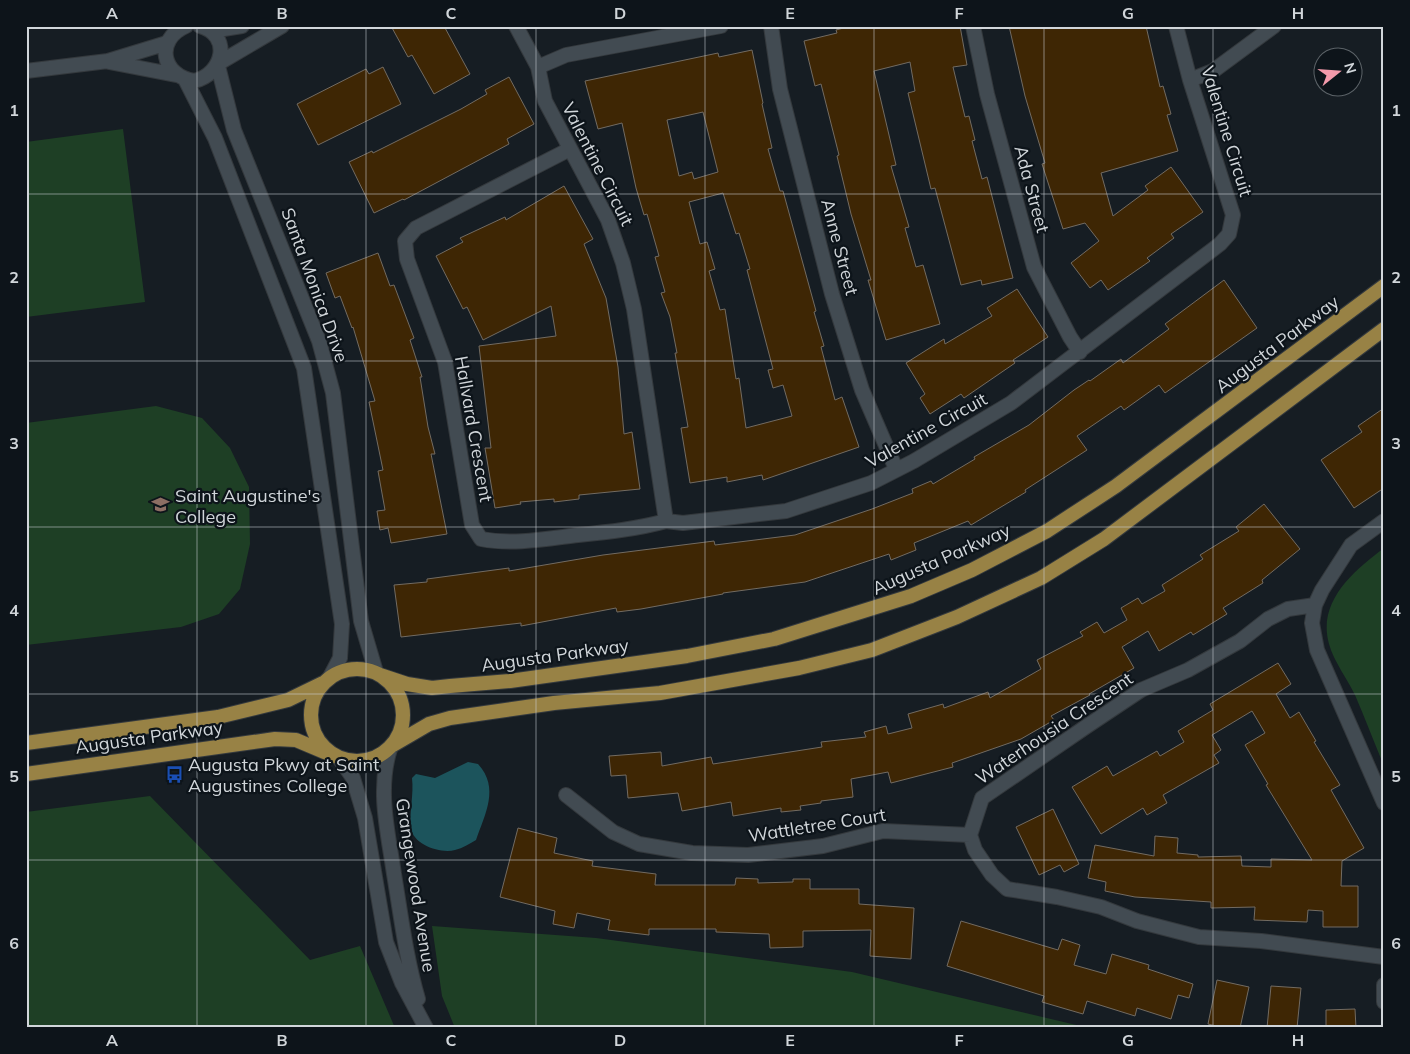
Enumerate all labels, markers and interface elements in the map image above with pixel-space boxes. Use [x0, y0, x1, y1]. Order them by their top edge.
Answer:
text: A [106, 3, 118, 23]
text: B [276, 3, 288, 23]
text: C [446, 3, 457, 23]
text: D [614, 3, 626, 23]
text: E [785, 3, 795, 23]
text: F [954, 3, 964, 23]
text: G [1122, 3, 1134, 23]
text: H [1292, 3, 1304, 23]
north arrow [1312, 48, 1362, 98]
text: N [1340, 61, 1361, 76]
street label: Valentine Circuit [1196, 63, 1258, 199]
street label: Valentine Circuit [557, 98, 639, 230]
text: 1 [9, 100, 19, 120]
text: 1 [1391, 100, 1401, 120]
street label: Ada Street [1009, 143, 1055, 235]
street label: Anne Street [816, 196, 864, 298]
street label: Santa Monica Drive [276, 205, 354, 365]
text: 2 [9, 267, 19, 287]
text: 2 [1391, 267, 1401, 287]
street label: Augusta Parkway [1211, 290, 1344, 398]
street label: Hallvard Crescent [450, 354, 498, 504]
street label: Valentine Circuit [861, 387, 991, 473]
text: 3 [9, 433, 19, 453]
text: 3 [1391, 433, 1401, 453]
place label: Saint Augustine's College [175, 484, 320, 528]
school or university icon: Saint Augustine's College [151, 495, 171, 515]
street label: Augusta Parkway [868, 518, 1014, 600]
text: 4 [9, 600, 19, 620]
text: 4 [1391, 600, 1401, 620]
street label: Augusta Parkway [480, 633, 631, 677]
street label: Waterhousia Crescent [971, 667, 1137, 789]
street label: Augusta Parkway [74, 715, 225, 759]
place label: Augusta Pkwy at Saint Augustines College [188, 753, 379, 797]
bus stop icon: Augusta Pkwy at Saint Augustines College [164, 764, 184, 784]
text: 5 [9, 766, 19, 786]
text: 5 [1391, 766, 1401, 786]
street label: Grangewood Avenue [391, 796, 441, 974]
street label: Wattletree Court [747, 803, 887, 847]
text: 6 [9, 933, 19, 953]
text: 6 [1391, 933, 1401, 953]
text: A [106, 1030, 118, 1050]
text: B [276, 1030, 288, 1050]
text: C [446, 1030, 457, 1050]
text: D [614, 1030, 626, 1050]
text: E [785, 1030, 795, 1050]
text: F [954, 1030, 964, 1050]
text: G [1122, 1030, 1134, 1050]
text: H [1292, 1030, 1304, 1050]

